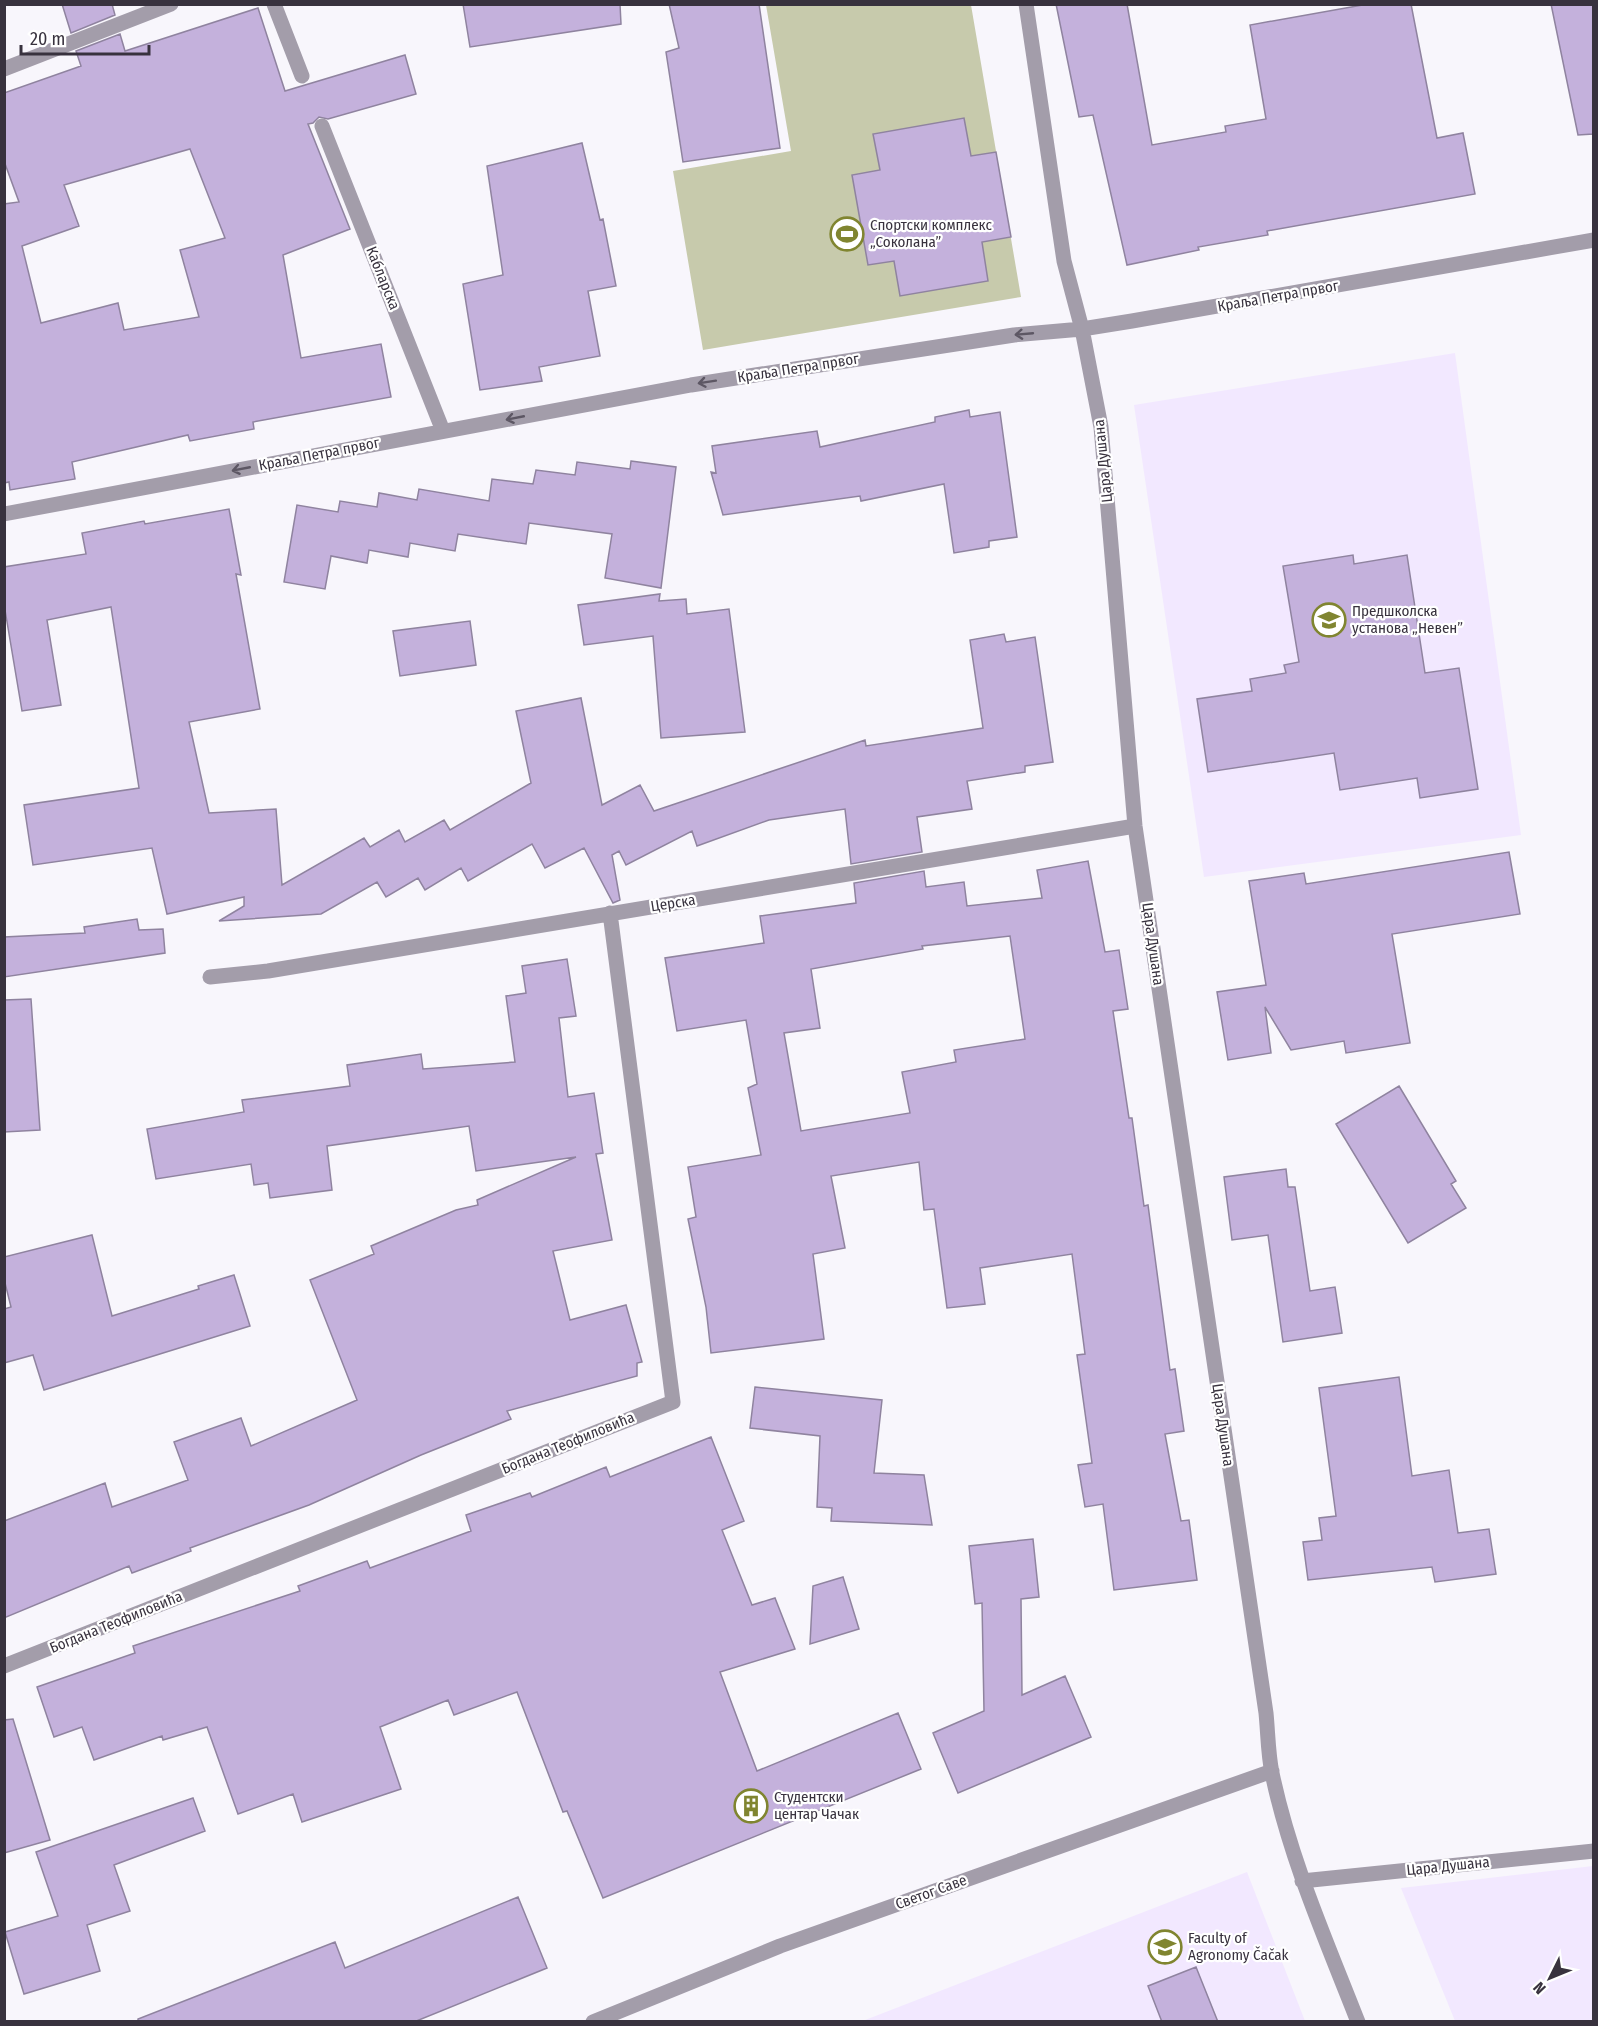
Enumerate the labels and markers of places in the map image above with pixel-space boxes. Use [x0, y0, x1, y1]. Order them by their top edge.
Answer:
sports icon: Спортски комплекс „Соколана” [829, 216, 865, 252]
place label: Спортски комплекс „Соколана” [870, 216, 993, 251]
school or university icon: Предшколска установа „Невен” [1311, 602, 1347, 638]
place label: Предшколска установа „Невен” [1352, 602, 1463, 637]
building icon: Студентски центар Чачак [733, 1788, 769, 1824]
place label: Студентски центар Чачак [774, 1788, 859, 1823]
school or university icon: Faculty of Agronomy Čačak [1147, 1929, 1183, 1965]
place label: Faculty of Agronomy Čačak [1188, 1929, 1289, 1964]

